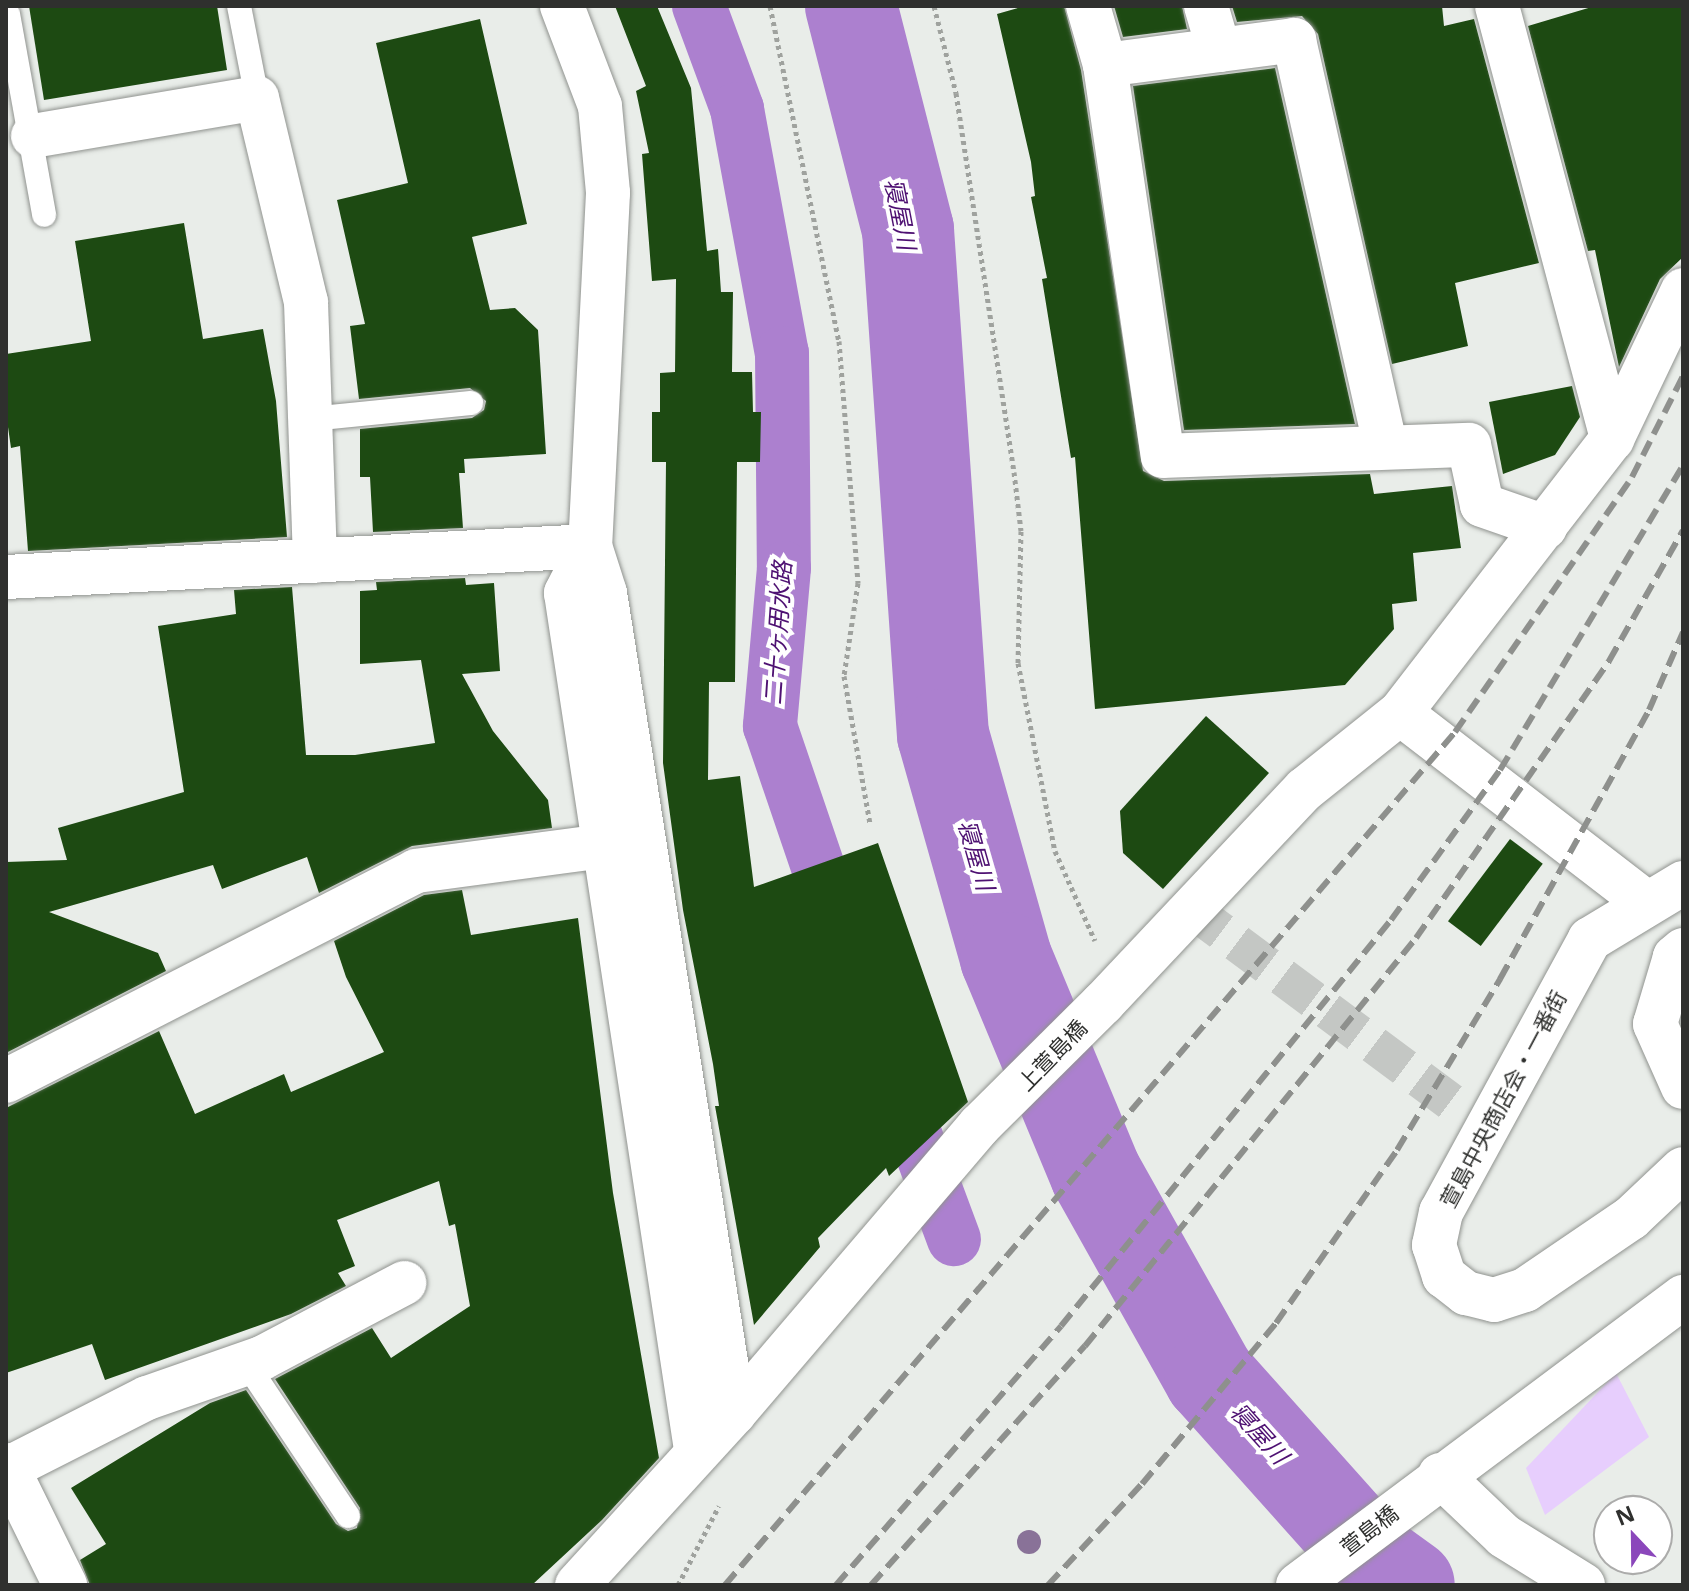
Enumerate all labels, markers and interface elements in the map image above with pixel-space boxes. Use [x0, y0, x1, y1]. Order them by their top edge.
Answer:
water label: 寝屋川 [880, 176, 922, 252]
water label: 二十ヶ用水路 [758, 560, 796, 706]
water label: 寝屋川 [953, 816, 1001, 894]
street label: 萱島中央商店会・一番街 [1435, 986, 1571, 1212]
street label: 上萱島橋 [1012, 1014, 1092, 1096]
water label: 寝屋川 [1225, 1397, 1295, 1469]
north arrow [1593, 1495, 1673, 1575]
text: N [1611, 1497, 1639, 1532]
street label: 萱島橋 [1335, 1499, 1403, 1561]

